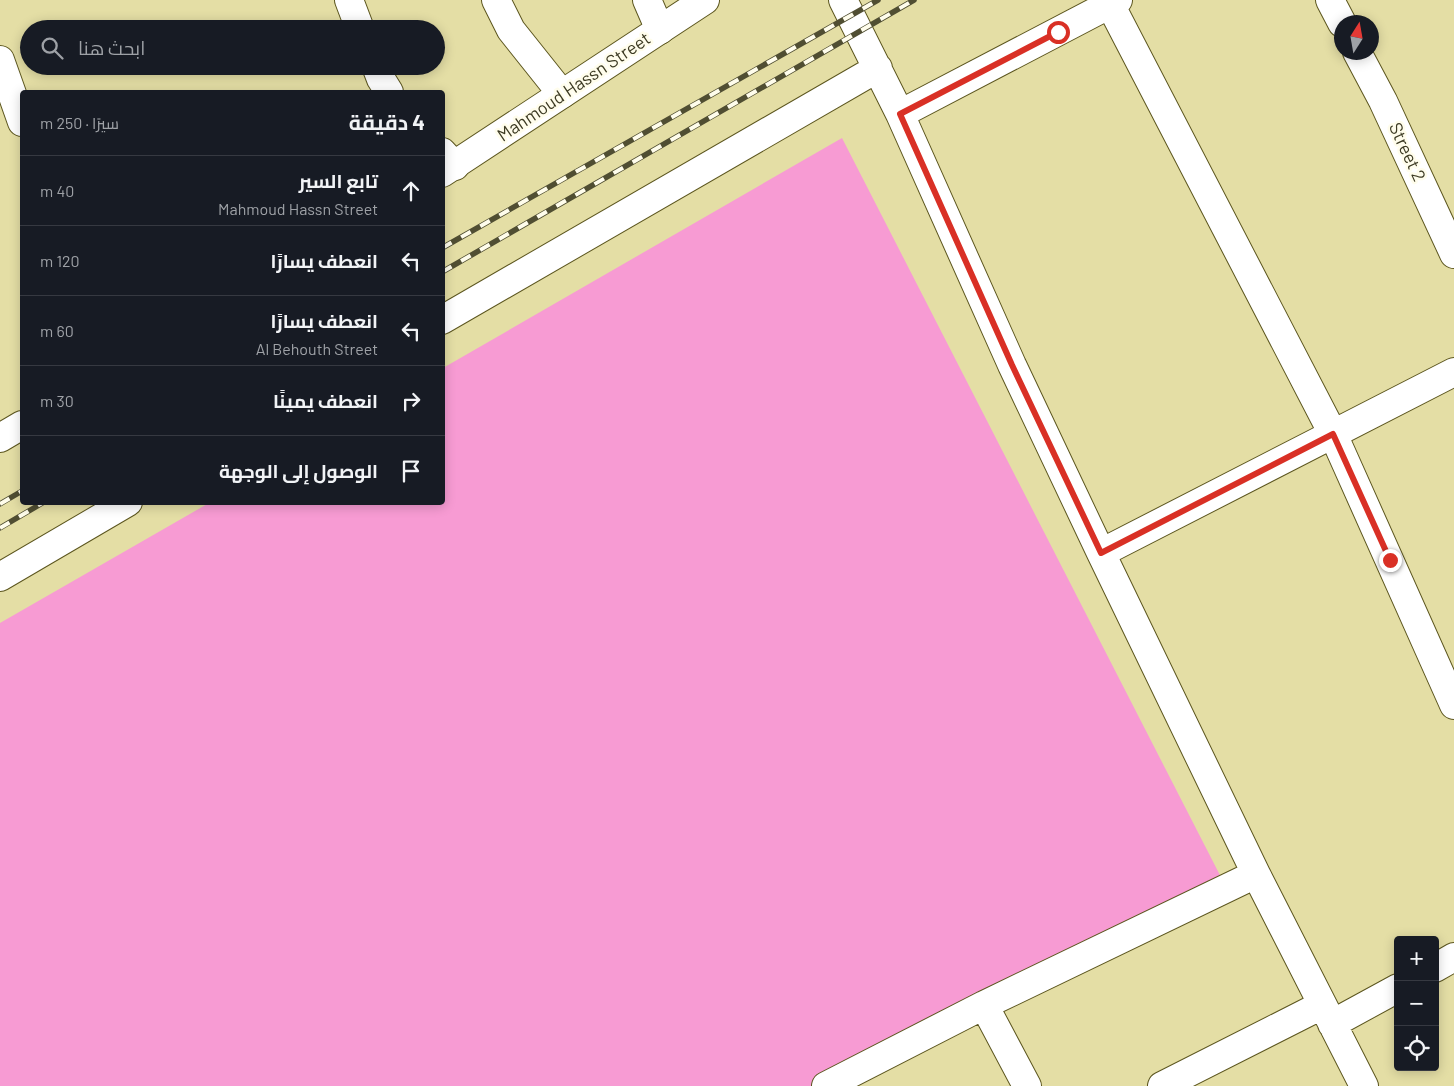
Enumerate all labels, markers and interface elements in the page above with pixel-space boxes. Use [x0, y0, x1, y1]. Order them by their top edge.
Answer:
north arrow [1334, 15, 1379, 60]
search box [20, 20, 445, 75]
route start [1047, 21, 1070, 44]
street label: Mahmoud Hassn Street [493, 27, 654, 146]
icon: search [38, 34, 66, 62]
text: ابحث هنا [78, 36, 145, 59]
text: 4 دقيقة [349, 109, 425, 134]
text: سيرًا · 250 m [40, 113, 119, 132]
street label: Street 2 [1385, 119, 1431, 184]
text: تابع السير [299, 169, 378, 192]
icon: ahead [397, 177, 425, 205]
text: 40 m [40, 181, 74, 200]
text: Mahmoud Hassn Street [218, 199, 378, 218]
icon: left [397, 247, 425, 275]
text: انعطف يسارًا [271, 249, 378, 272]
text: 120 m [40, 251, 80, 270]
text: انعطف يسارًا [271, 309, 378, 332]
icon: left [397, 317, 425, 345]
text: 60 m [40, 321, 74, 340]
text: Al Behouth Street [256, 339, 378, 358]
icon: right [397, 387, 425, 415]
text: انعطف يمينًا [273, 389, 378, 412]
text: 30 m [40, 391, 74, 410]
icon: arrive [397, 457, 425, 485]
text: الوصول إلى الوجهة [219, 459, 378, 482]
route end [1379, 549, 1402, 572]
map controls [1394, 936, 1439, 1071]
button: + [1394, 936, 1439, 981]
button: − [1394, 981, 1439, 1026]
button: locate [1394, 1026, 1439, 1071]

